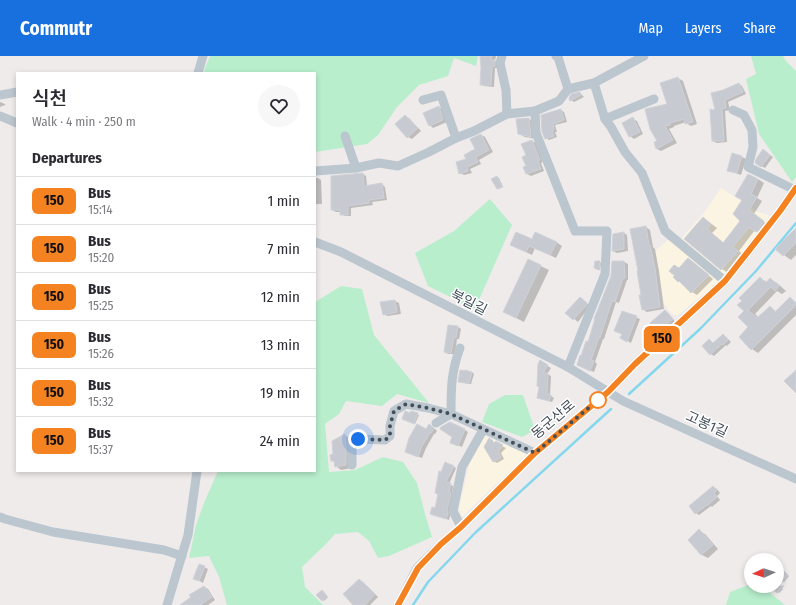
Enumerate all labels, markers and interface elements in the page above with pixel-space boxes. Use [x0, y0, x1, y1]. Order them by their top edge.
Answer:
text: Commutr [20, 17, 92, 40]
text: Map [639, 20, 663, 37]
text: Layers [685, 20, 721, 37]
text: Share [743, 20, 776, 37]
button: heart [258, 85, 300, 127]
text: 식천 [32, 87, 67, 110]
text: Walk · 4 min · 250 m [32, 114, 136, 129]
text: Departures [32, 149, 102, 167]
text: Bus [88, 184, 111, 202]
text: 150 [44, 192, 64, 209]
text: 1 min [267, 192, 300, 210]
text: 15:14 [88, 202, 113, 217]
text: Bus [88, 232, 111, 250]
text: 150 [44, 240, 64, 257]
text: 7 min [267, 240, 300, 258]
text: 15:20 [88, 250, 114, 265]
text: Bus [88, 280, 111, 298]
street label: 북일길 [448, 286, 490, 319]
text: 150 [44, 288, 64, 305]
text: 12 min [261, 288, 300, 306]
text: 15:25 [88, 298, 114, 313]
line badge: 150 [639, 326, 685, 352]
text: Bus [88, 328, 111, 346]
text: 150 [652, 330, 672, 347]
text: 150 [44, 336, 64, 353]
text: 13 min [261, 336, 300, 354]
text: 15:26 [88, 346, 114, 361]
text: Bus [88, 376, 111, 394]
text: 150 [44, 384, 64, 401]
text: 19 min [260, 384, 300, 402]
unlabelled marker [589, 391, 607, 409]
text: 15:32 [88, 394, 113, 409]
street label: 동군산로 [528, 396, 579, 442]
street label: 고봉1길 [683, 408, 730, 441]
text: Bus [88, 424, 111, 442]
your location [348, 429, 368, 449]
text: 150 [44, 432, 64, 449]
text: 24 min [260, 432, 300, 450]
text: 15:37 [88, 442, 113, 457]
north arrow [744, 553, 784, 593]
map controls [744, 553, 784, 593]

